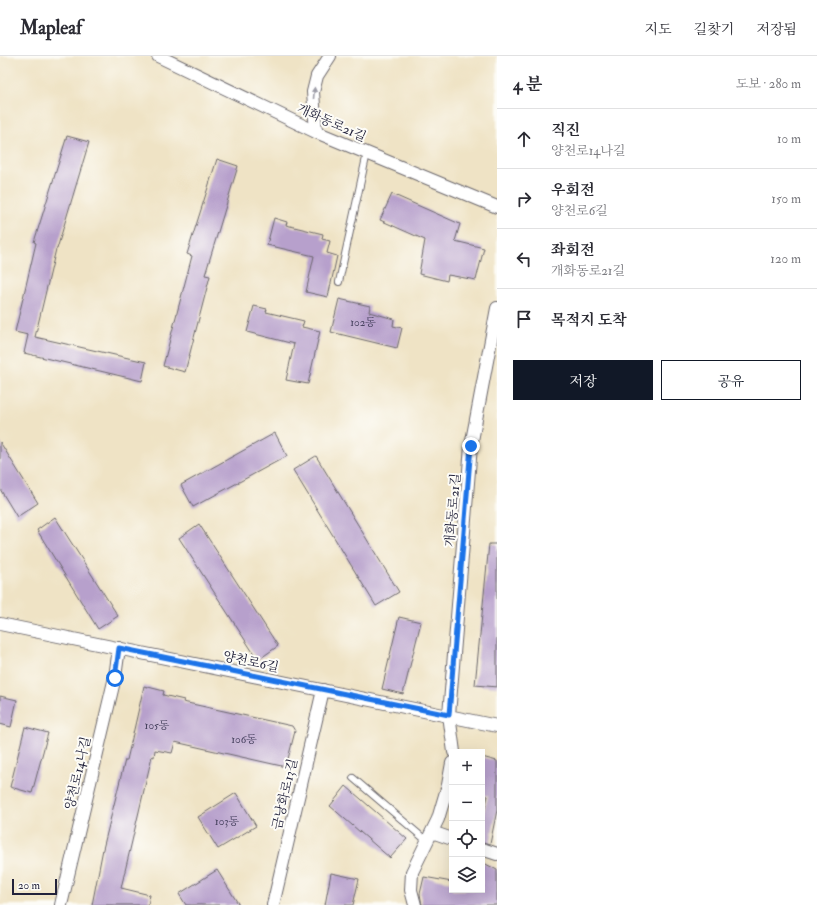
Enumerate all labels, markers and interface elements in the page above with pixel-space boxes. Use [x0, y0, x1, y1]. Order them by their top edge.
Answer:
text: Mapleaf [20, 16, 82, 40]
text: 지도 [645, 21, 672, 38]
text: 길찾기 [694, 21, 734, 38]
text: 저장됨 [756, 21, 797, 38]
text: 4 분 [513, 74, 542, 95]
text: 도보 · 280 m [736, 76, 801, 92]
one-way arrow [311, 87, 317, 99]
street label: 개화동로21길 [295, 101, 369, 145]
text: 직진 [551, 121, 580, 140]
icon: ahead [513, 128, 535, 150]
text: 10 m [777, 131, 801, 147]
text: 양천로14나길 [551, 143, 625, 159]
text: 우회전 [551, 181, 594, 200]
icon: right [513, 188, 535, 210]
text: 150 m [771, 191, 801, 207]
text: 양천로6길 [551, 203, 608, 219]
text: 좌회전 [551, 241, 594, 260]
icon: left [513, 248, 535, 270]
text: 120 m [770, 251, 801, 267]
text: 개화동로21길 [551, 263, 625, 279]
icon: arrive [513, 308, 535, 330]
text: 목적지 도착 [551, 311, 627, 330]
house number: 102동 [350, 316, 376, 329]
button: 저장 [513, 360, 653, 400]
button: 공유 [661, 360, 801, 400]
route end [462, 437, 480, 455]
street label: 개화동로21길 [442, 473, 464, 548]
street label: 양천로6길 [221, 648, 280, 676]
route start [106, 669, 124, 687]
house number: 105동 [145, 719, 170, 732]
house number: 106동 [231, 733, 257, 746]
street label: 양천로14나길 [62, 735, 94, 811]
map controls [449, 749, 485, 893]
button: + [449, 749, 485, 785]
street label: 금낭화로13길 [269, 757, 301, 831]
button: − [449, 785, 485, 821]
house number: 103동 [215, 815, 240, 828]
button: locate [449, 821, 485, 857]
button: layers [449, 857, 485, 893]
scale bar [12, 877, 57, 896]
text: 20 m [18, 879, 40, 892]

